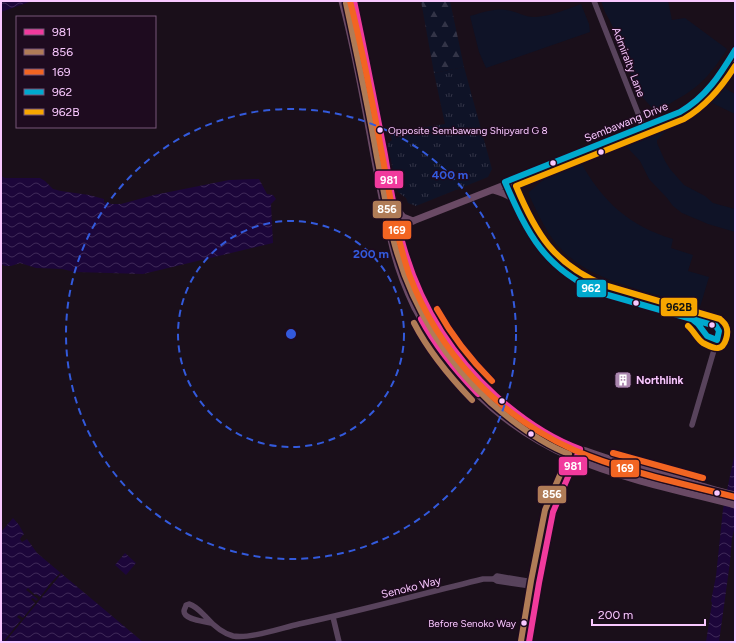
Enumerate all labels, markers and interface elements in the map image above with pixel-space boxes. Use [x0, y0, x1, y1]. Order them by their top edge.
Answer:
legend [16, 16, 156, 128]
text: 981 [52, 25, 71, 39]
street label: Admiralty Lane [609, 25, 648, 99]
text: 856 [52, 45, 73, 59]
text: 169 [52, 65, 71, 79]
text: 962 [52, 85, 72, 99]
street label: Sembawang Drive [583, 100, 670, 145]
text: 962B [52, 105, 80, 119]
place label: Opposite Sembawang Shipyard G 8 [388, 124, 548, 137]
marker: Opposite Sembawang Shipyard G 8 [375, 125, 385, 135]
unlabelled marker [596, 147, 606, 157]
unlabelled marker [548, 158, 558, 168]
text: 400 m [432, 168, 468, 182]
line badge: 981 [374, 170, 404, 189]
text: 981 [380, 174, 398, 187]
line badge: 856 [372, 200, 402, 219]
text: 856 [377, 203, 397, 216]
line badge: 169 [382, 220, 412, 240]
text: 169 [388, 224, 406, 237]
text: 200 m [353, 247, 389, 261]
line badge: 962 [576, 279, 607, 298]
text: 962 [581, 282, 601, 295]
line badge: 962B [660, 297, 698, 317]
unlabelled marker [631, 298, 641, 308]
text: 962B [666, 301, 692, 314]
unlabelled marker [707, 320, 717, 330]
centre of rings [284, 327, 298, 341]
building icon: Northlink [613, 370, 633, 390]
place label: Northlink [636, 374, 684, 387]
unlabelled marker [497, 396, 507, 406]
unlabelled marker [526, 429, 536, 439]
line badge: 981 [558, 456, 588, 476]
line badge: 169 [610, 459, 640, 478]
text: 981 [564, 460, 582, 473]
text: 169 [616, 462, 634, 475]
line badge: 856 [537, 485, 567, 504]
text: 856 [542, 488, 562, 501]
unlabelled marker [712, 488, 722, 498]
street label: Senoko Way [380, 574, 442, 601]
scale bar [592, 601, 705, 627]
text: 200 m [598, 608, 633, 622]
place label: Before Senoko Way [428, 617, 517, 630]
marker: Before Senoko Way [519, 618, 529, 628]

